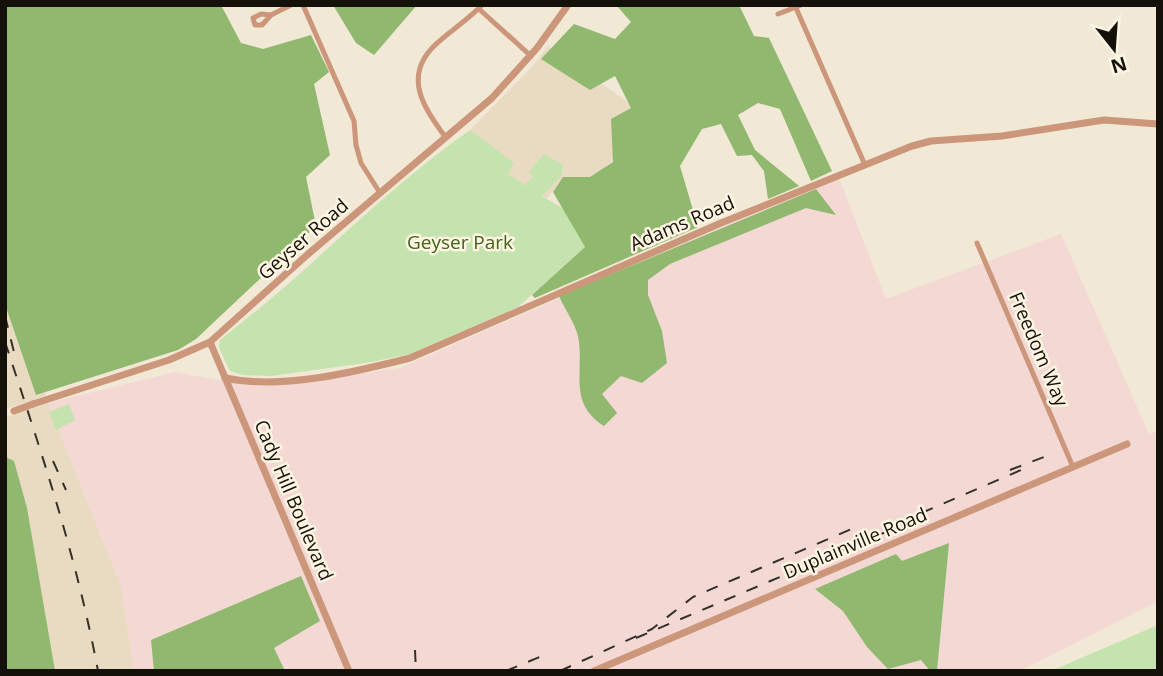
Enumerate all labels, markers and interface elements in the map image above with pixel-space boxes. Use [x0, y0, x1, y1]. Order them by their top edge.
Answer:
north arrow [1079, 14, 1149, 84]
text: N [1108, 51, 1130, 80]
street label: Adams Road [626, 189, 738, 257]
street label: Geyser Road [252, 193, 354, 285]
park label: Geyser Park [407, 229, 513, 255]
street label: Freedom Way [1003, 288, 1075, 411]
street label: Cady Hill Boulevard [248, 416, 340, 584]
street label: Duplainville Road [779, 501, 931, 585]

